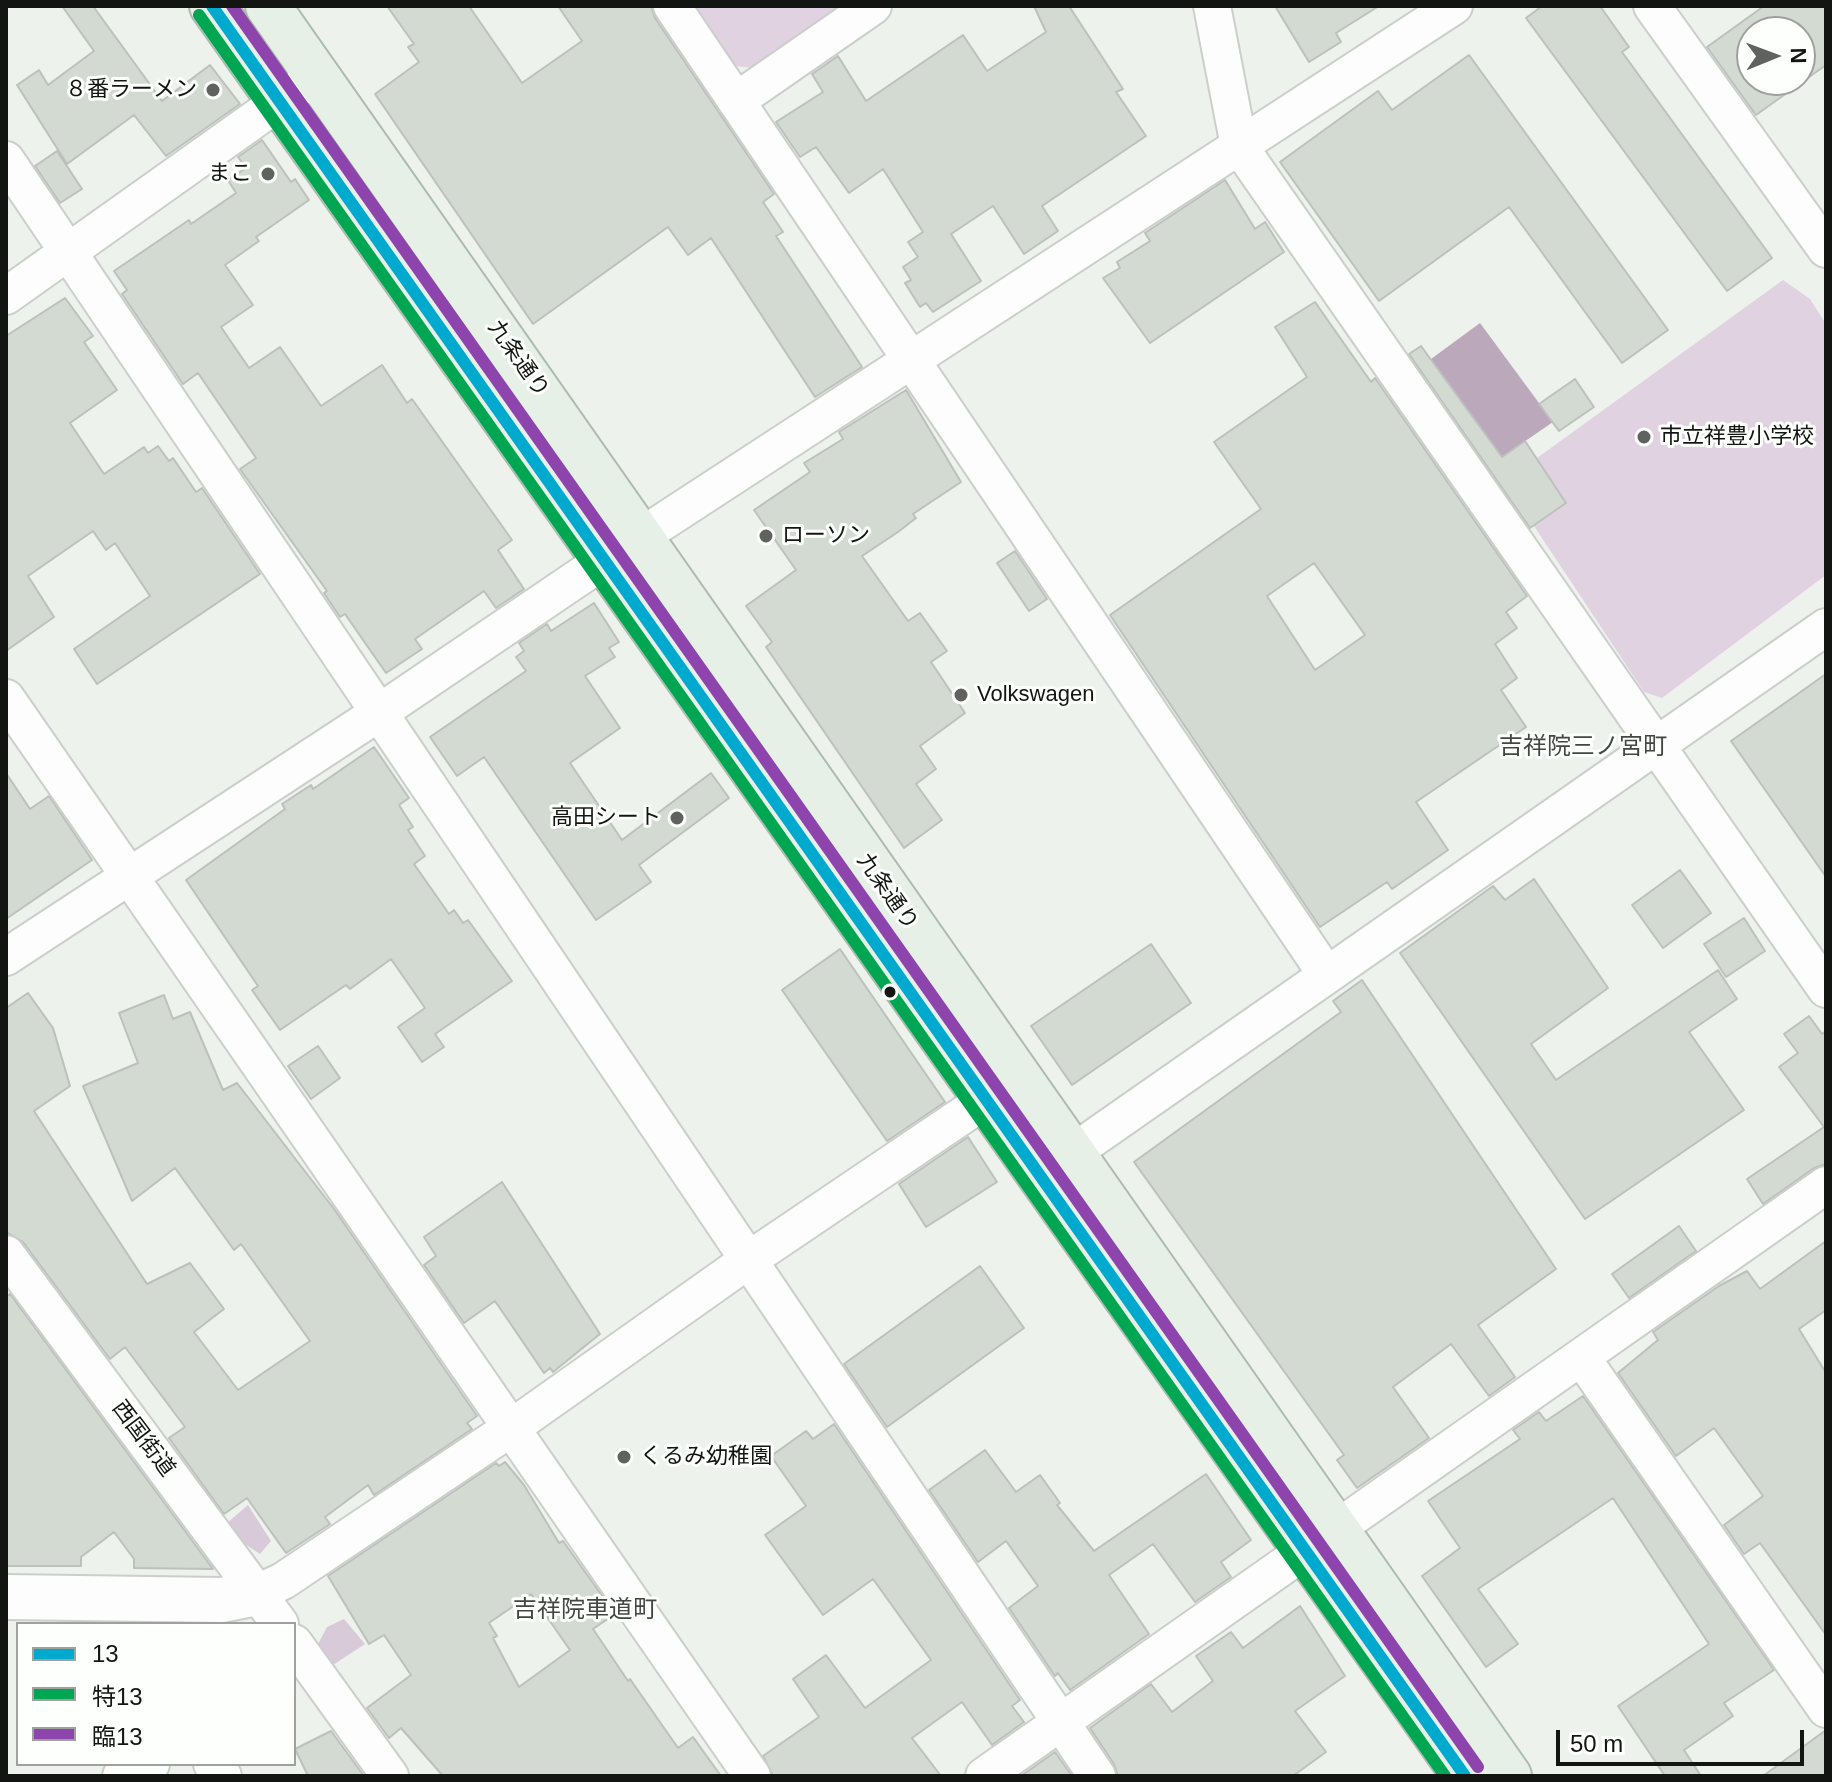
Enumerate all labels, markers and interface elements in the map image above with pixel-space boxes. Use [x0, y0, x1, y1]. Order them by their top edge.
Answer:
north arrow [1736, 16, 1816, 96]
text: N [1786, 47, 1811, 64]
place label: ８番ラーメン [65, 77, 197, 103]
marker: ８番ラーメン [204, 81, 222, 99]
place label: まこ [208, 161, 252, 187]
marker: まこ [259, 165, 277, 183]
street label: 九条通り [482, 315, 554, 403]
place label: 市立祥豊小学校 [1660, 424, 1814, 450]
marker: 市立祥豊小学校 [1635, 428, 1653, 446]
place label: ローソン [782, 523, 870, 549]
marker: ローソン [757, 527, 775, 545]
place label: Volkswagen [977, 682, 1094, 708]
marker: Volkswagen [952, 686, 970, 704]
district label: 吉祥院三ノ宮町 [1499, 733, 1667, 761]
place label: 高田シート [551, 805, 661, 831]
marker: 高田シート [668, 809, 686, 827]
street label: 九条通り [851, 848, 923, 936]
unlabelled marker [882, 984, 898, 1000]
street label: 西国街道 [106, 1396, 180, 1482]
place label: くるみ幼稚園 [640, 1444, 772, 1470]
marker: くるみ幼稚園 [615, 1448, 633, 1466]
district label: 吉祥院車道町 [513, 1596, 657, 1624]
legend [16, 1622, 296, 1766]
text: 13 [92, 1640, 119, 1667]
text: 特13 [92, 1683, 143, 1710]
scale bar [1560, 1714, 1808, 1764]
text: 臨13 [92, 1723, 143, 1750]
text: 50 m [1570, 1730, 1623, 1757]

